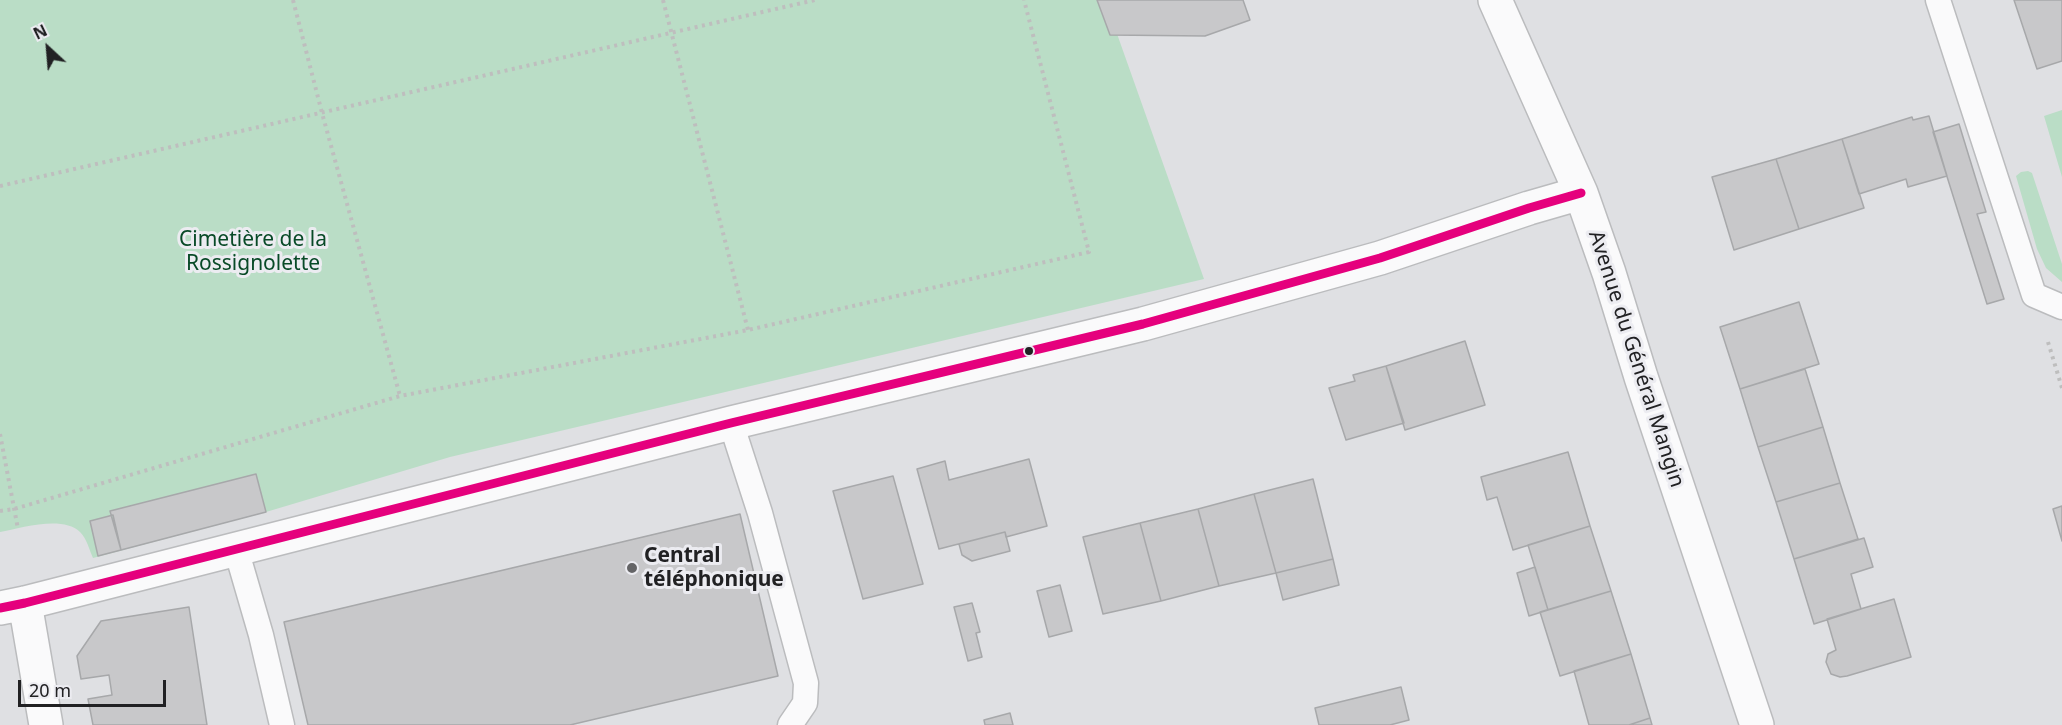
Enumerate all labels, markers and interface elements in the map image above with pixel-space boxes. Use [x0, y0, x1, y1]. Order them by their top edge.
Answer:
north arrow [18, 18, 78, 78]
text: N [29, 19, 51, 45]
park label: Cimetière de la Rossignolette [179, 227, 327, 277]
street label: Avenue du Général Mangin [1583, 227, 1689, 491]
unlabelled marker [1023, 345, 1035, 357]
place label: Central téléphonique [644, 543, 784, 593]
marker: Central téléphonique [625, 561, 639, 575]
scale bar [21, 668, 170, 706]
text: 20 m [29, 678, 71, 702]

